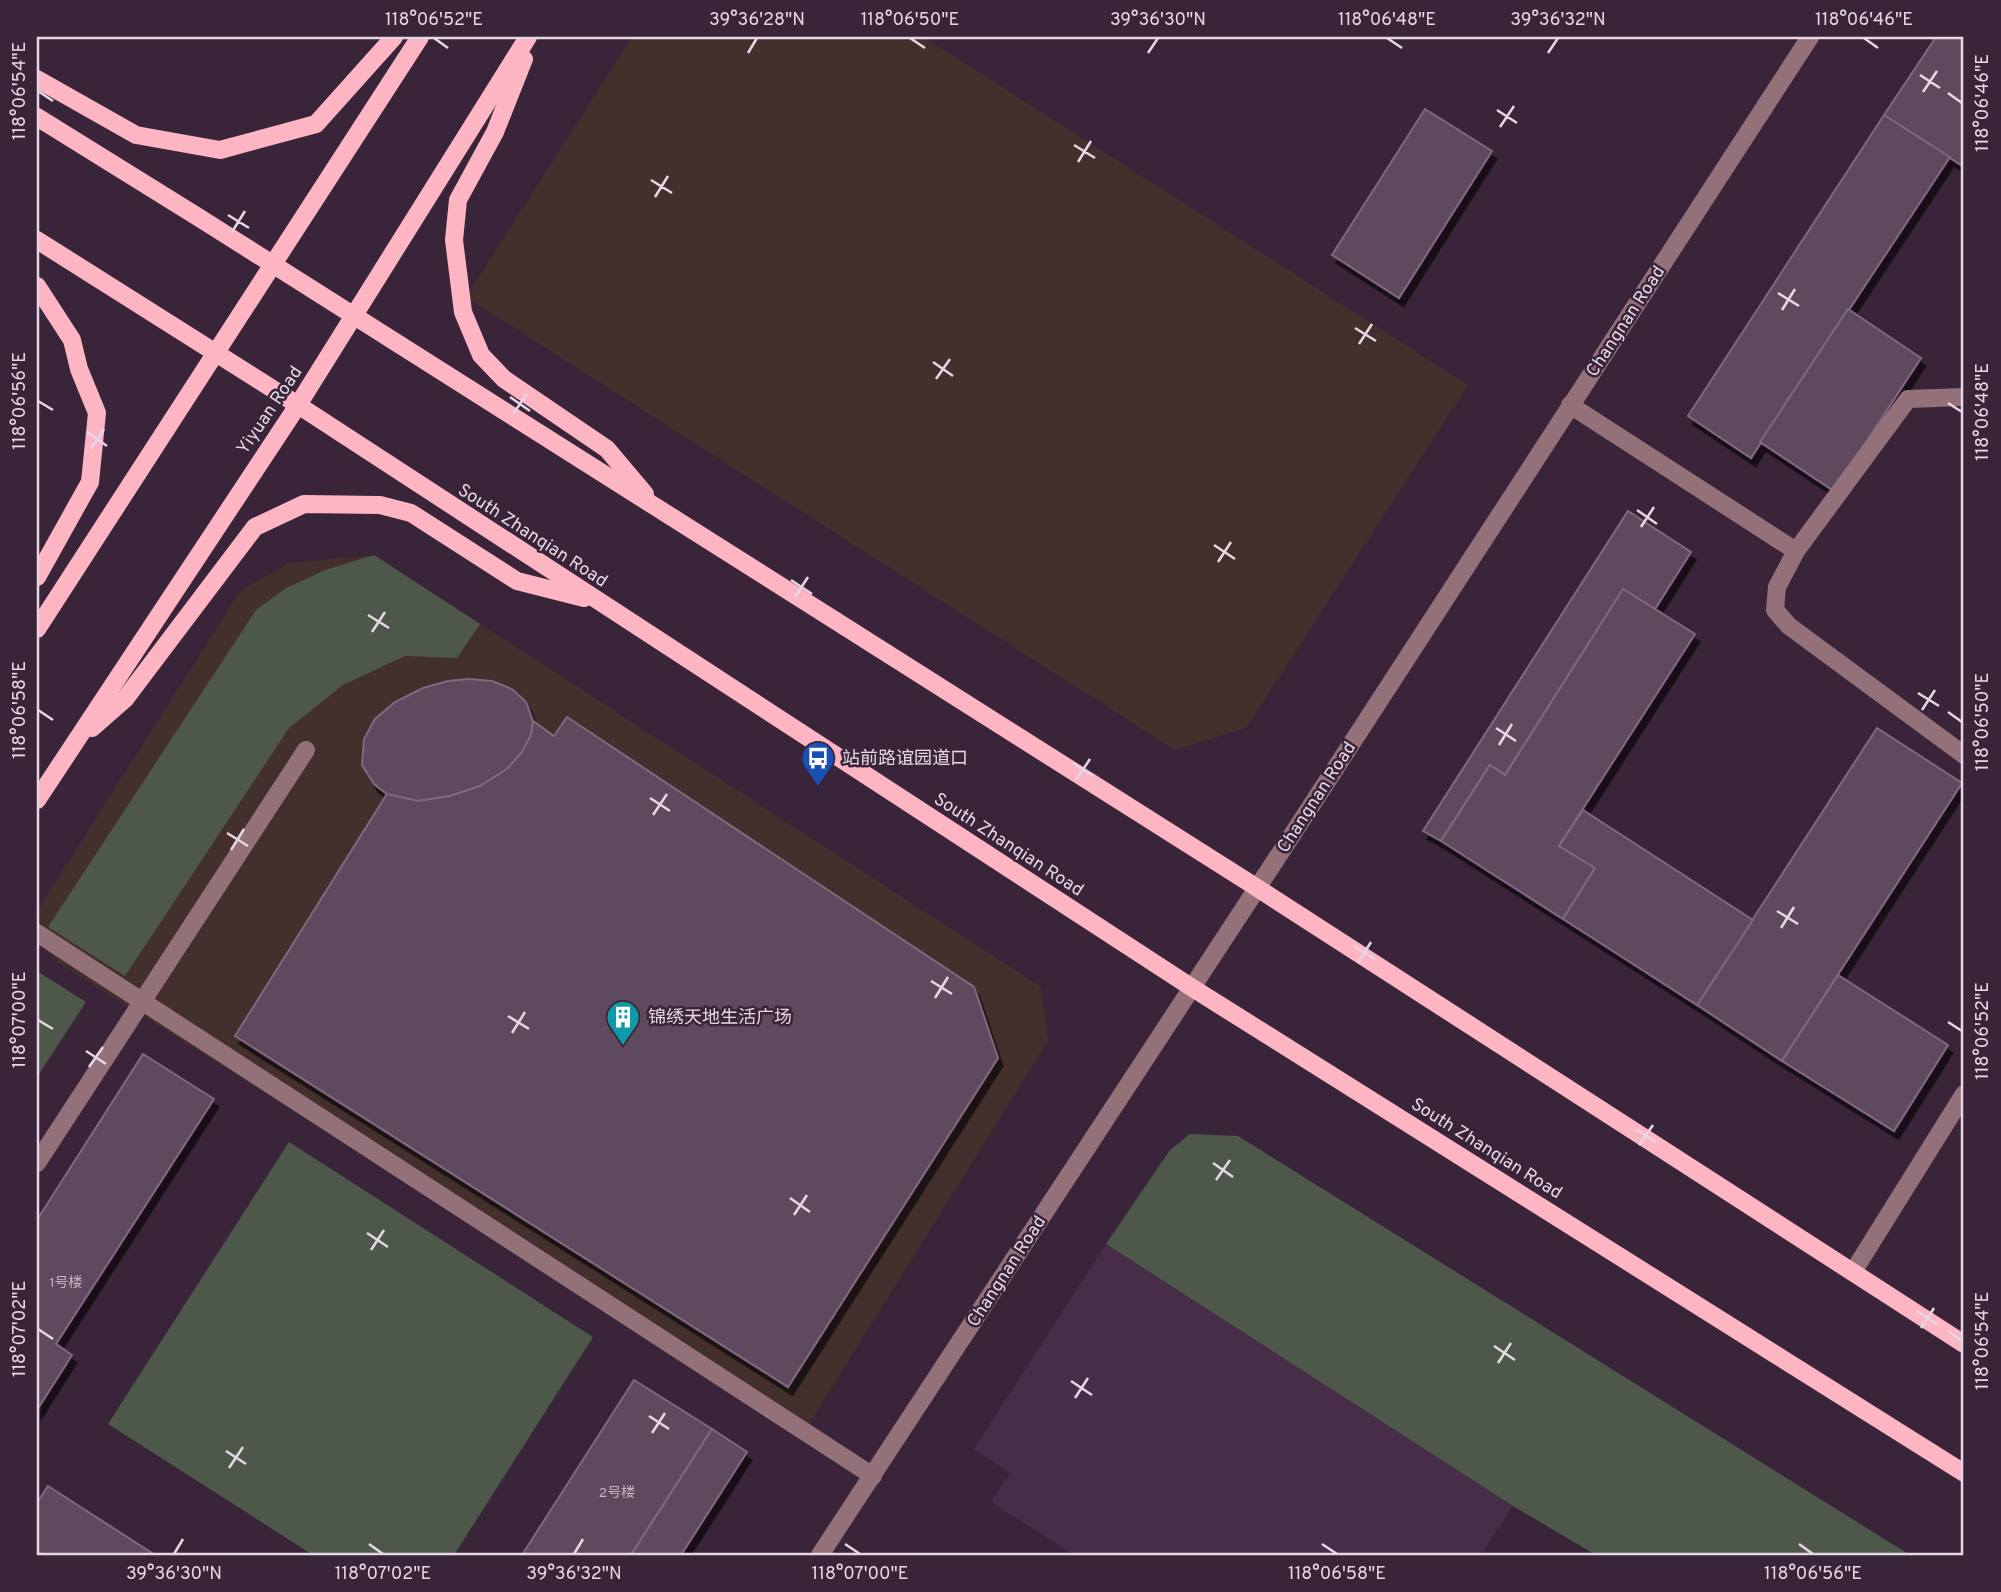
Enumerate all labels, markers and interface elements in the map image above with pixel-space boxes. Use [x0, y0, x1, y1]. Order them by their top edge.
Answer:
text: 118°06'52"E [385, 9, 483, 32]
text: 39°36'28"N [709, 9, 805, 32]
text: 118°06'50"E [861, 9, 959, 32]
text: 39°36'30"N [1110, 9, 1206, 32]
text: 118°06'48"E [1338, 9, 1436, 32]
text: 39°36'32"N [1510, 9, 1606, 32]
text: 118°06'46"E [1815, 9, 1913, 32]
text: 118°06'54"E [9, 42, 32, 140]
text: 118°06'46"E [1972, 54, 1995, 152]
street label: Changnan Road [1582, 262, 1671, 382]
text: 118°06'56"E [9, 352, 32, 450]
street label: Yiyuan Road [232, 362, 308, 459]
text: 118°06'48"E [1972, 363, 1995, 461]
street label: South Zhanqian Road [453, 479, 611, 593]
text: 118°06'58"E [9, 661, 32, 759]
text: 118°06'50"E [1972, 673, 1995, 771]
street label: Changnan Road [1273, 738, 1362, 858]
bus stop icon: 站前路谊园道口 [799, 739, 837, 788]
place label: 站前路谊园道口 [842, 748, 968, 771]
street label: South Zhanqian Road [929, 788, 1087, 902]
text: 118°07'00"E [9, 971, 32, 1069]
text: 118°06'52"E [1972, 982, 1995, 1080]
building icon: 锦绣天地生活广场 [604, 998, 642, 1047]
place label: 锦绣天地生活广场 [648, 1007, 792, 1030]
street label: South Zhanqian Road [1406, 1093, 1566, 1205]
street label: Changnan Road [963, 1212, 1052, 1332]
house number: 1号楼 [49, 1275, 83, 1292]
text: 118°07'02"E [9, 1281, 32, 1377]
text: 118°06'54"E [1972, 1292, 1995, 1390]
house number: 2号楼 [599, 1485, 635, 1502]
text: 39°36'30"N [126, 1563, 222, 1586]
text: 118°07'02"E [335, 1563, 431, 1586]
text: 39°36'32"N [526, 1563, 622, 1586]
text: 118°07'00"E [811, 1563, 909, 1586]
text: 118°06'58"E [1288, 1563, 1386, 1586]
text: 118°06'56"E [1764, 1563, 1862, 1586]

